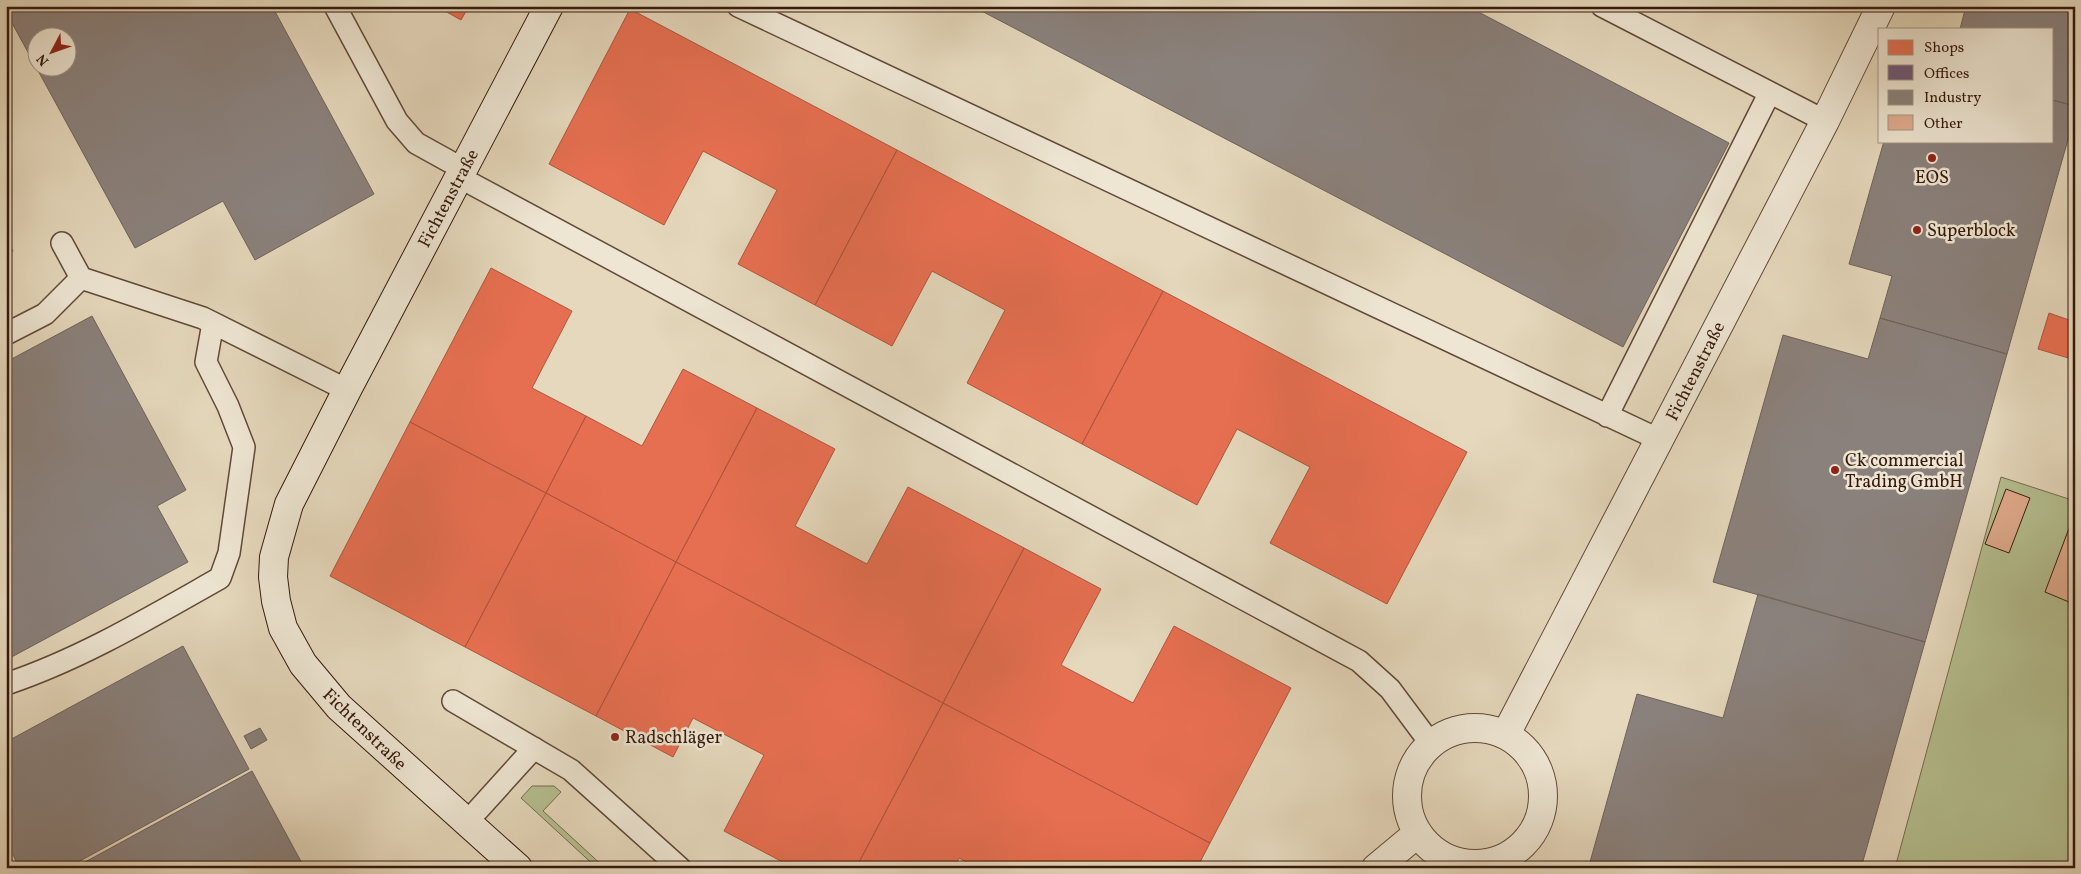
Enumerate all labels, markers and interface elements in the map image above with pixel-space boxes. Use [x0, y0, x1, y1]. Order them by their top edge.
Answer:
north arrow [28, 28, 78, 78]
legend [1878, 28, 2054, 142]
text: Shops [1924, 38, 1964, 59]
text: N [33, 49, 54, 70]
text: Offices [1924, 64, 1969, 85]
text: Industry [1924, 88, 1981, 109]
text: Other [1924, 114, 1963, 135]
street label: Fichtenstraße [413, 145, 486, 252]
marker: EOS [1926, 152, 1938, 164]
place label: EOS [1915, 166, 1949, 191]
place label: Superblock [1927, 219, 2016, 244]
marker: Superblock [1911, 224, 1923, 236]
street label: Fichtenstraße [1661, 318, 1732, 426]
place label: Ck commercial Trading GmbH [1845, 449, 1964, 495]
marker: Ck commercial Trading GmbH [1829, 464, 1841, 476]
street label: Fichtenstraße [316, 683, 412, 777]
place label: Radschläger [625, 726, 723, 751]
marker: Radschläger [609, 731, 621, 743]

